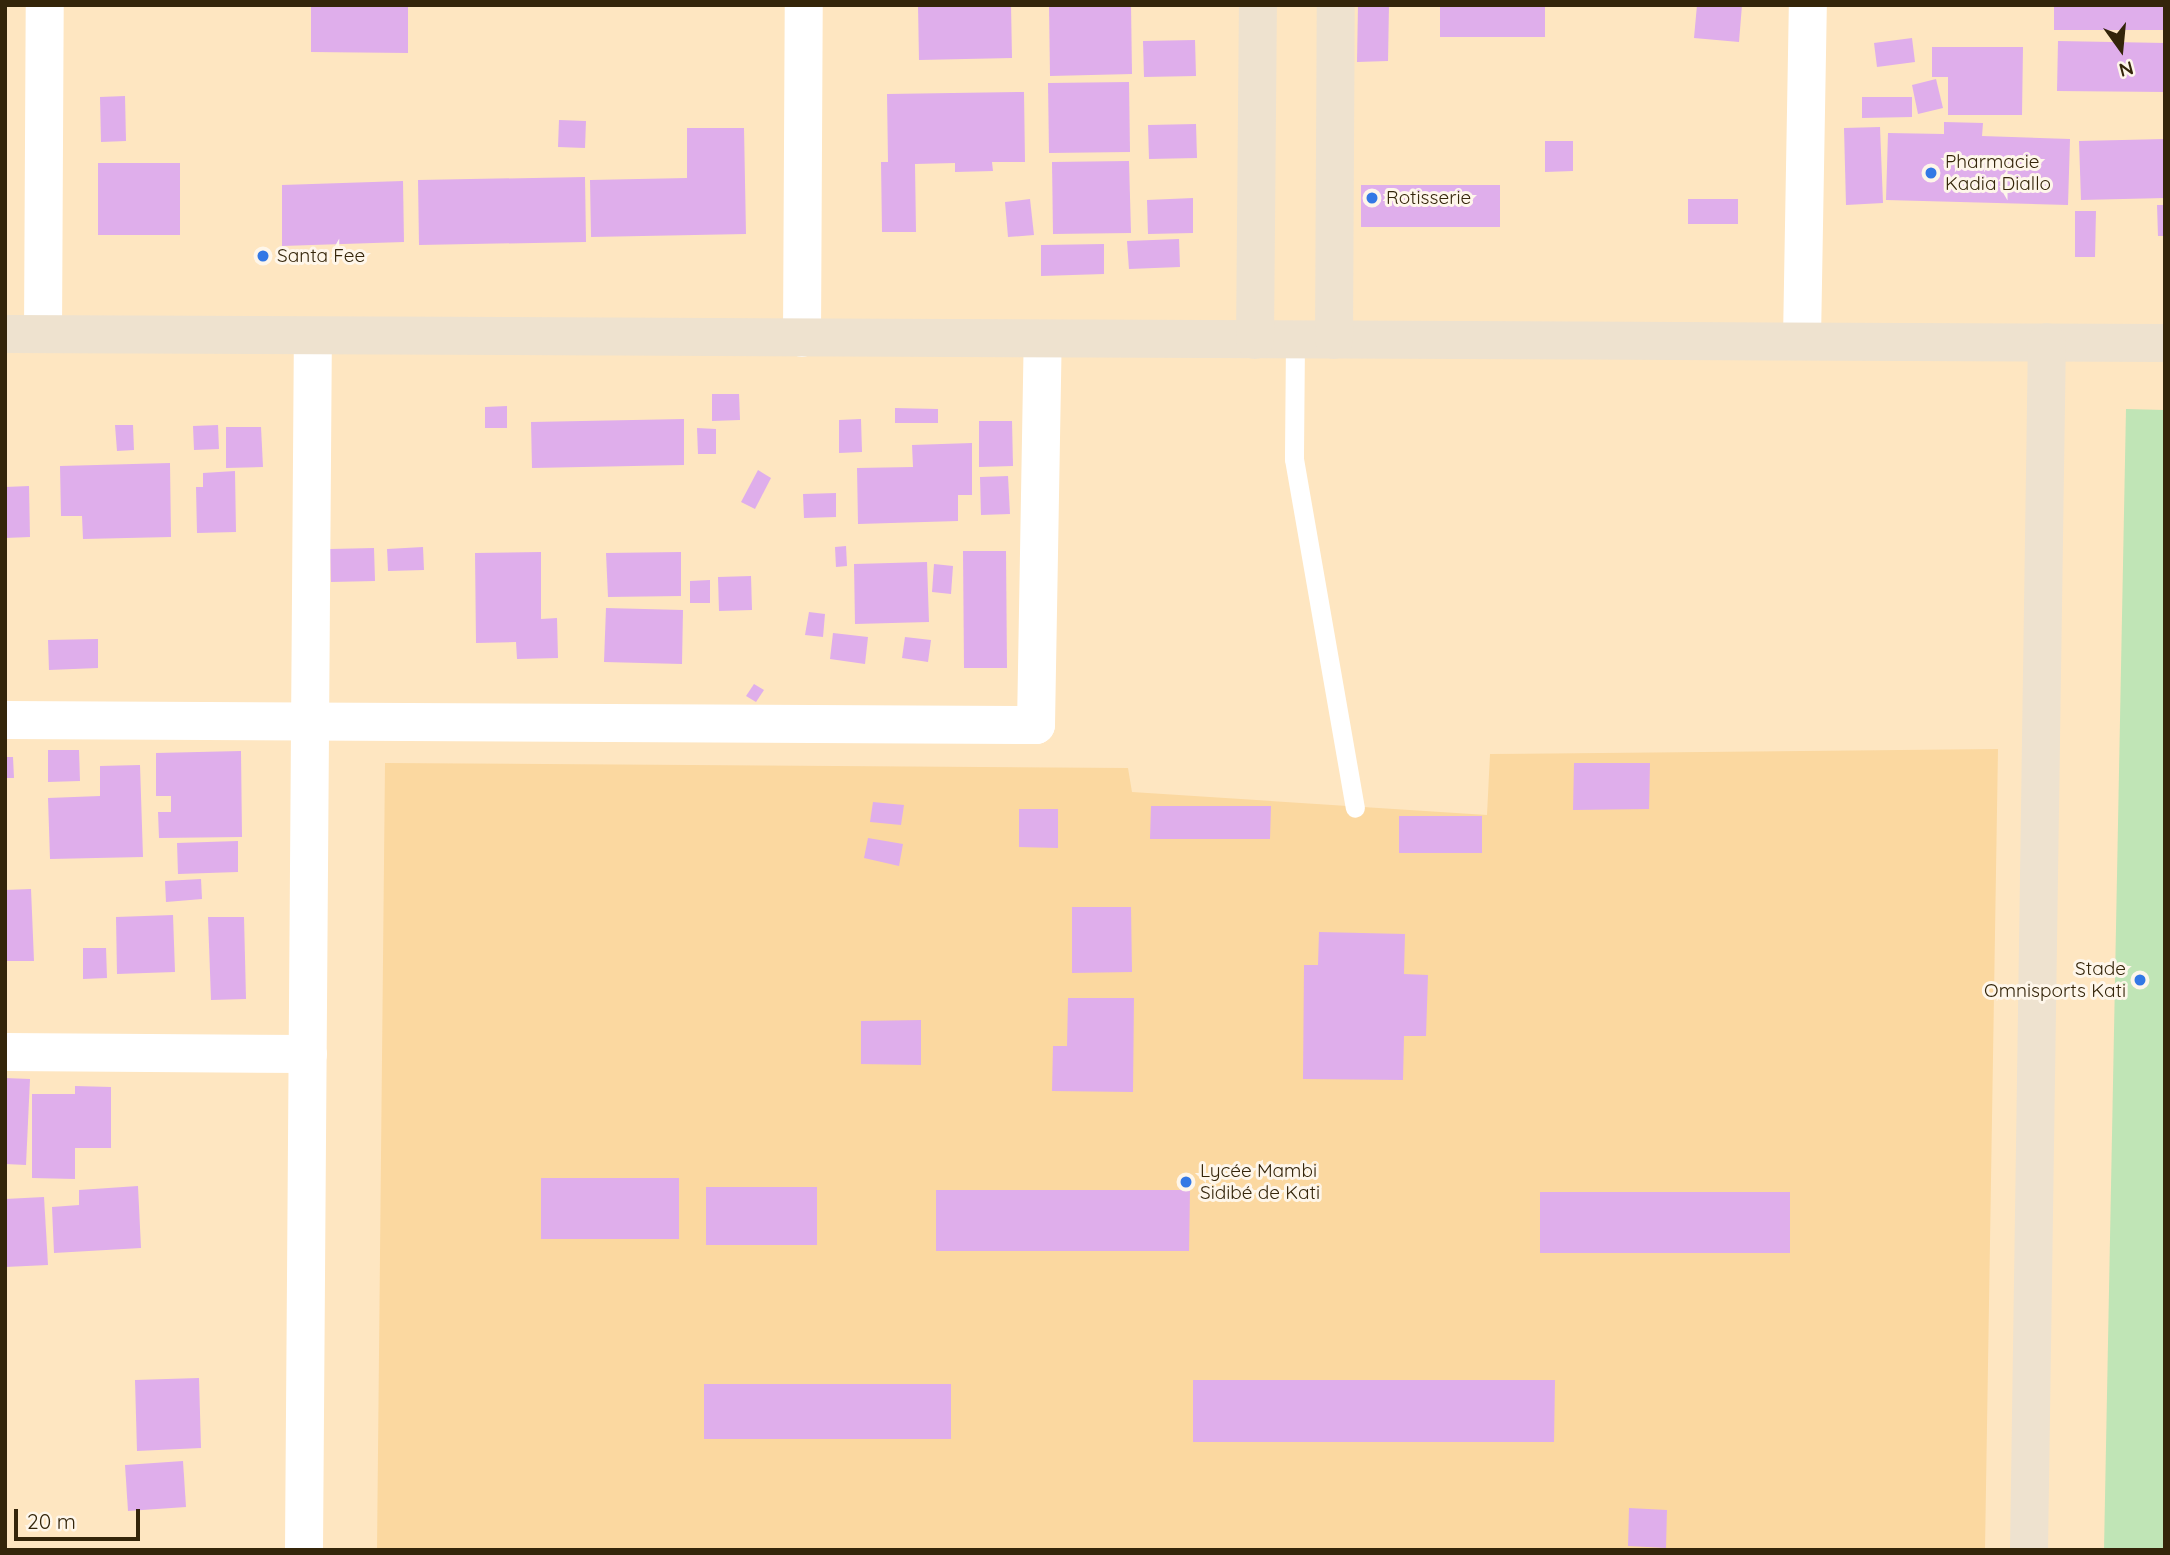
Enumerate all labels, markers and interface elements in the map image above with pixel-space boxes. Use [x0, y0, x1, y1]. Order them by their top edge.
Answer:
north arrow [2086, 14, 2156, 84]
text: N [2117, 56, 2136, 83]
place label: Pharmacie Kadia Diallo [1945, 151, 2051, 195]
marker: Pharmacie Kadia Diallo [1923, 165, 1939, 181]
place label: Rotisserie [1386, 187, 1471, 209]
marker: Rotisserie [1364, 190, 1380, 206]
place label: Santa Fee [277, 245, 365, 267]
marker: Santa Fee [255, 248, 271, 264]
place label: Stade Omnisports Kati [1984, 958, 2126, 1002]
marker: Stade Omnisports Kati [2132, 972, 2148, 988]
place label: Lycée Mambi Sidibé de Kati [1200, 1160, 1320, 1204]
marker: Lycée Mambi Sidibé de Kati [1178, 1174, 1194, 1190]
scale bar [18, 1496, 144, 1540]
text: 20 m [27, 1508, 76, 1534]

